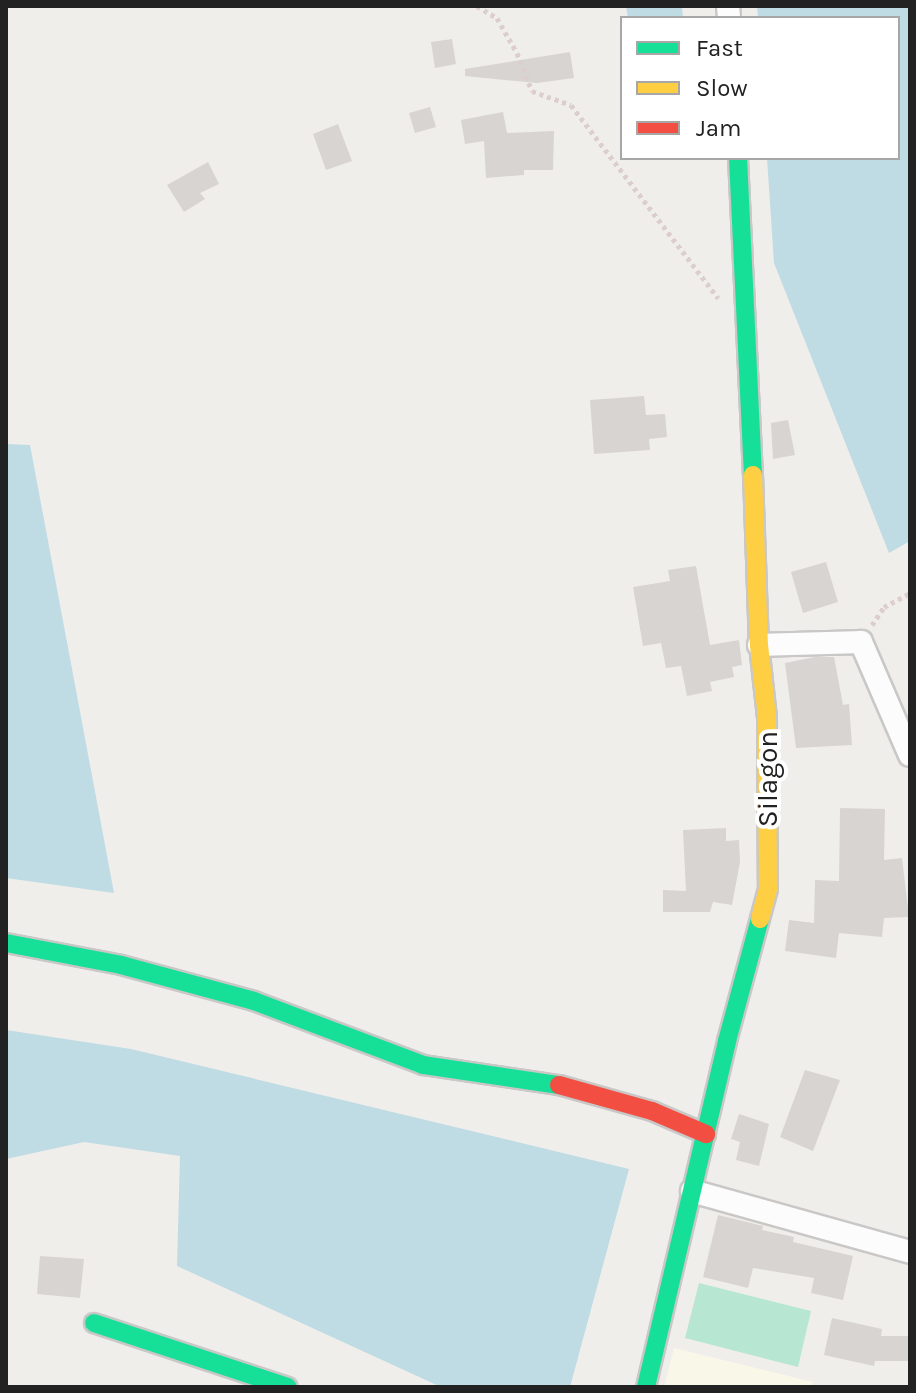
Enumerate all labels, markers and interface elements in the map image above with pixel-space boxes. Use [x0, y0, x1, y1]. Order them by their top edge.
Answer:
legend [620, 16, 900, 160]
text: Fast [696, 34, 743, 62]
text: Slow [696, 74, 748, 102]
text: Jam [696, 114, 741, 142]
street label: Silagon [751, 731, 785, 827]

